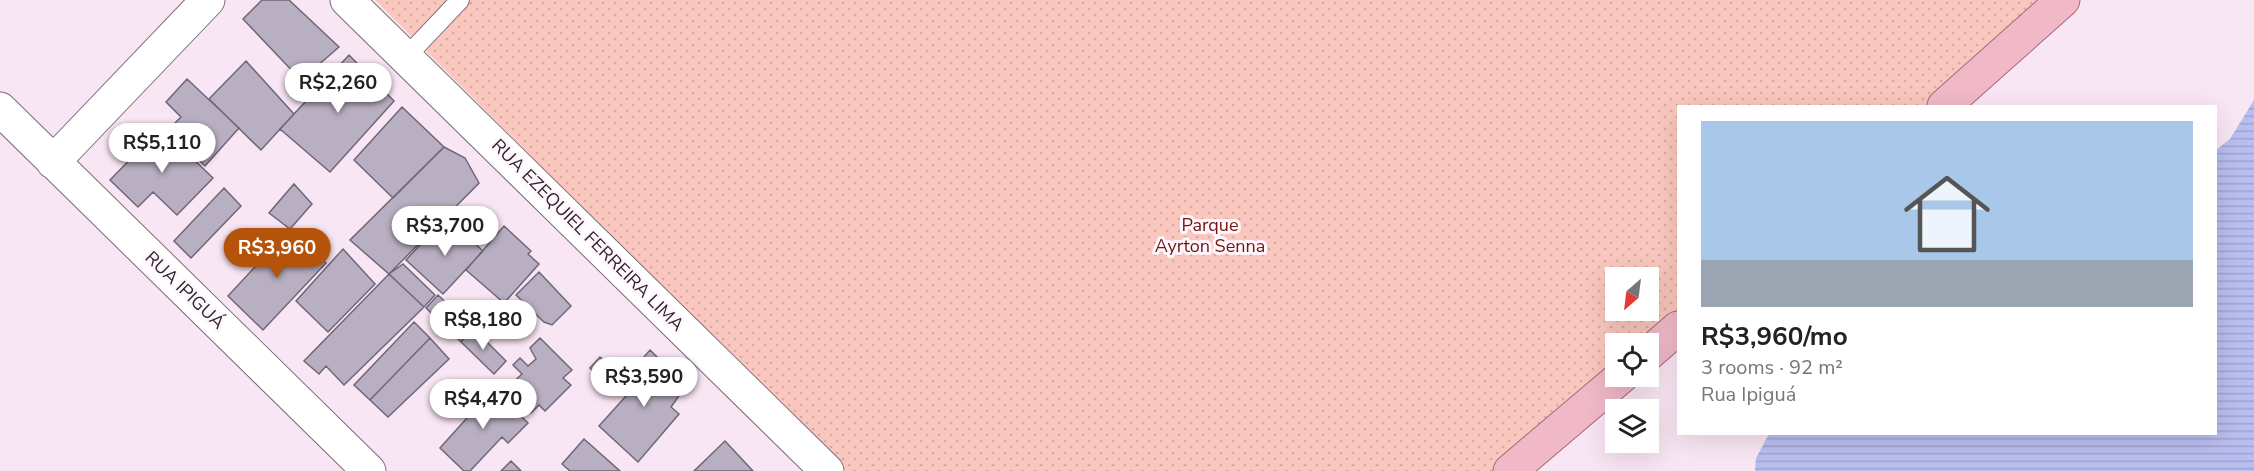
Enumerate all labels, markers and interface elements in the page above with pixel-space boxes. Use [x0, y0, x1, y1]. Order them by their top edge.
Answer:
pin: R$2,260 [283, 63, 393, 114]
text: R$2,260 [299, 69, 377, 96]
pin: R$5,110 [107, 123, 217, 174]
text: R$5,110 [123, 129, 201, 156]
street label: RUA EZEQUIEL FERREIRA LIMA [487, 134, 689, 336]
icon: home [1893, 160, 2001, 268]
pin: R$3,700 [390, 206, 500, 257]
text: R$3,700 [406, 212, 484, 239]
park label: Parque Ayrton Senna [1155, 213, 1265, 258]
pin: R$3,960 [222, 228, 332, 279]
text: R$3,960 [238, 234, 316, 261]
street label: RUA IPIGUÁ [140, 246, 230, 334]
north arrow [1605, 267, 1659, 321]
map controls [1605, 267, 1659, 453]
pin: R$8,180 [428, 300, 538, 351]
text: R$8,180 [444, 306, 522, 333]
text: R$3,960/mo [1701, 319, 1848, 354]
button: locate [1605, 333, 1659, 387]
text: 3 rooms · 92 m² [1701, 354, 1843, 381]
pin: R$3,590 [589, 357, 699, 408]
text: R$3,590 [605, 363, 683, 390]
pin: R$4,470 [428, 379, 538, 430]
text: Rua Ipiguá [1701, 381, 1796, 408]
text: R$4,470 [444, 385, 522, 412]
button: layers [1605, 399, 1659, 453]

